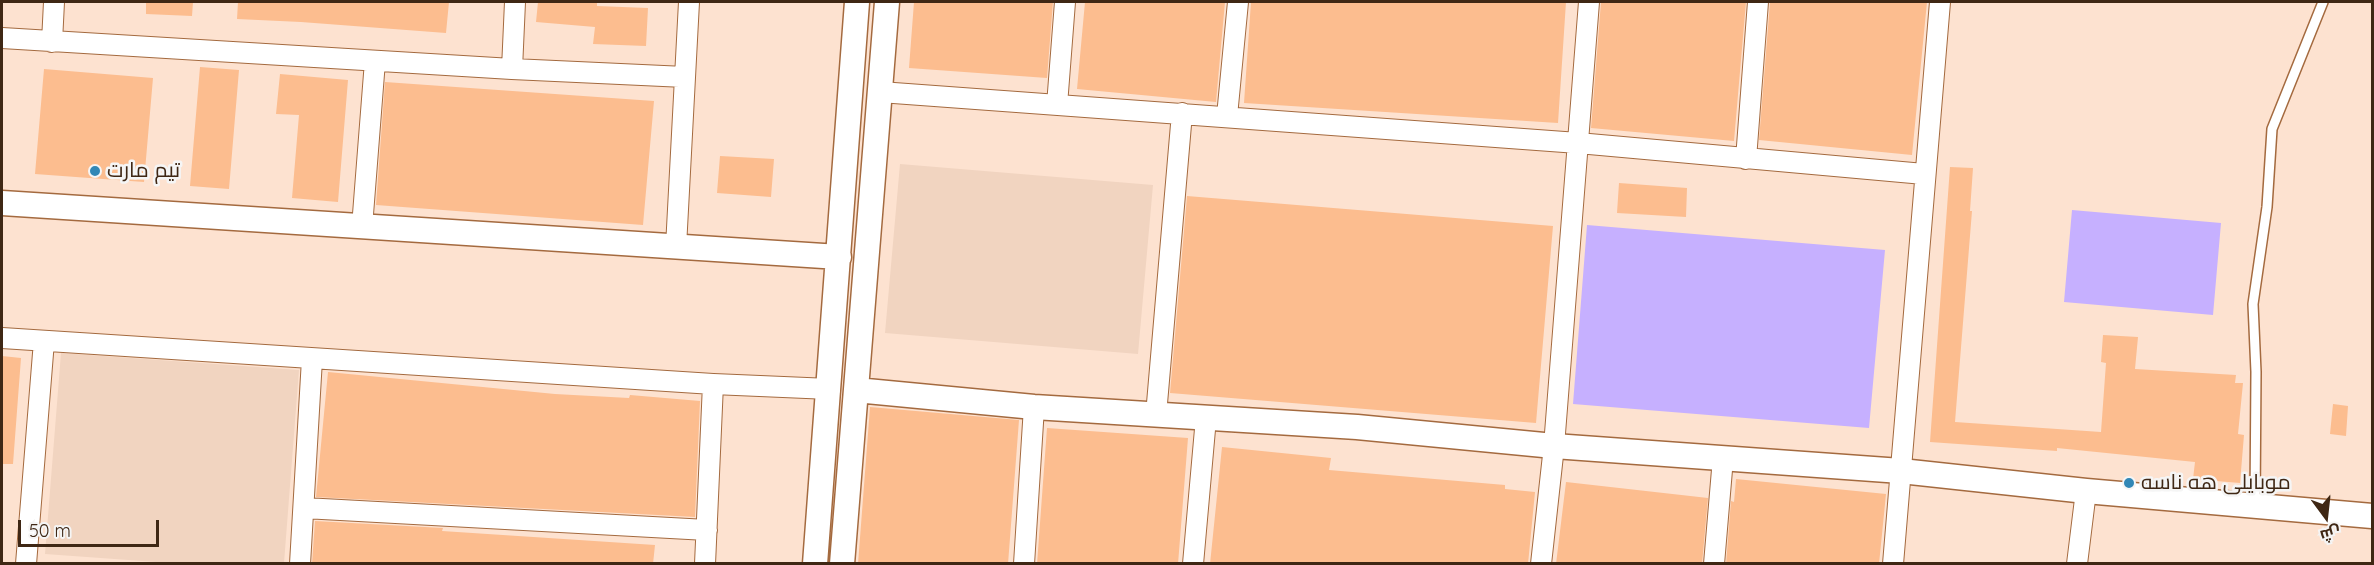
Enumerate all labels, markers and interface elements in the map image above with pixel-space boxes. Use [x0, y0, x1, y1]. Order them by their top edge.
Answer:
place label: تیم مارت [107, 158, 180, 184]
marker: تیم مارت [88, 164, 102, 178]
place label: موبایلی هه ناسه [2141, 470, 2291, 496]
marker: موبایلی هه ناسه [2122, 476, 2136, 490]
north arrow [2296, 487, 2356, 547]
scale bar [21, 508, 162, 546]
text: 50 m [29, 519, 71, 542]
text: ش [2318, 522, 2343, 547]

